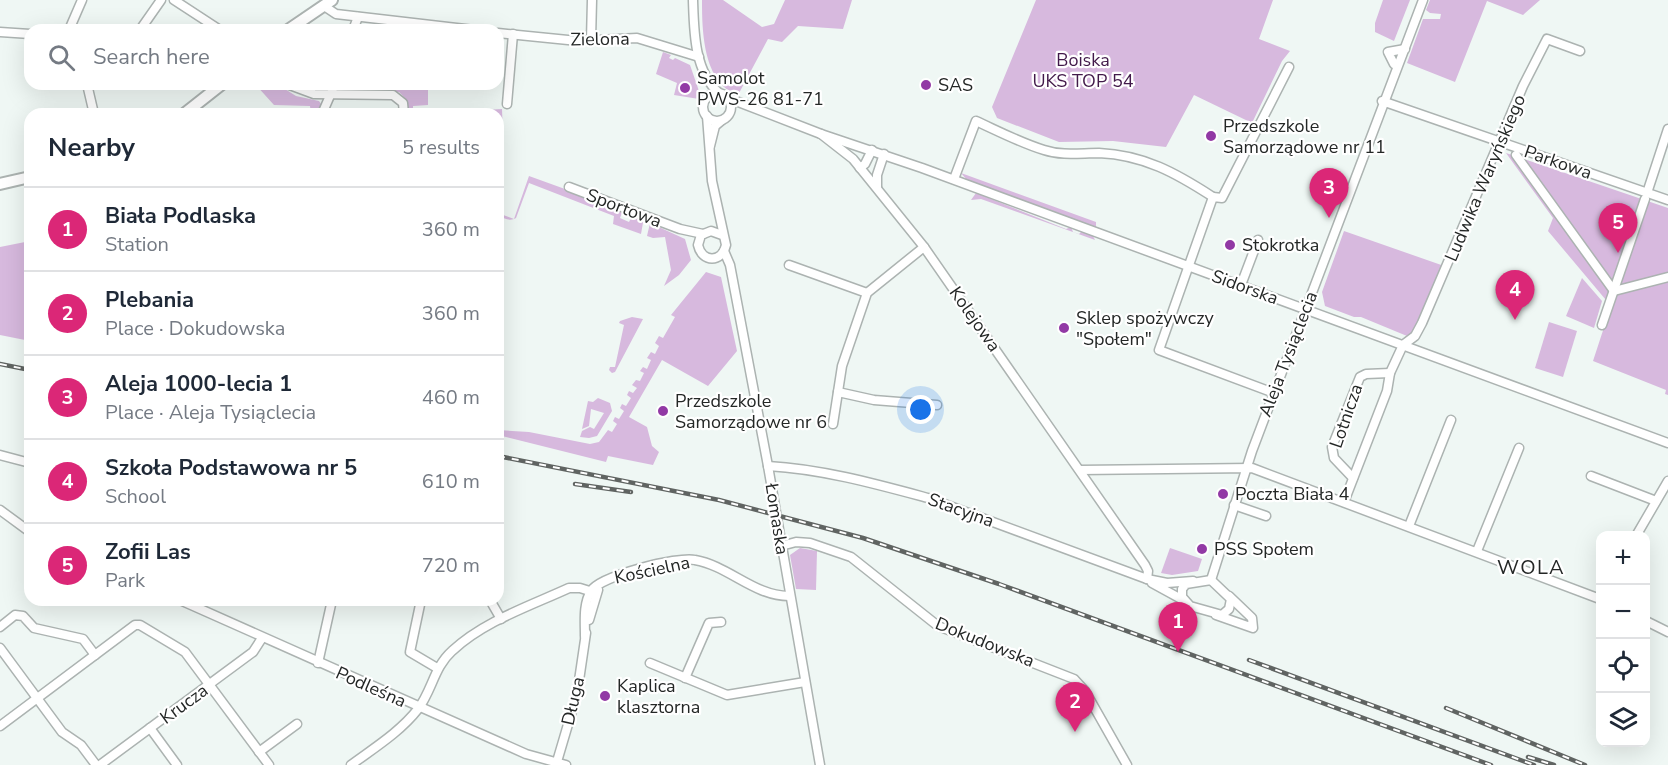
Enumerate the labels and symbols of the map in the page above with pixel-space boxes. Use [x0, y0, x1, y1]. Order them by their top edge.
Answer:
street label: Zielona [570, 26, 630, 52]
park label: Boiska UKS TOP 54 [1032, 48, 1134, 93]
place label: Samolot PWS-26 81-71 [697, 66, 824, 111]
place label: SAS [938, 73, 973, 97]
marker: SAS [919, 78, 933, 92]
marker: Samolot PWS-26 81-71 [678, 81, 692, 95]
street label: Ludwika Waryńskiego [1439, 91, 1531, 265]
place label: Przedszkole Samorządowe nr 11 [1223, 114, 1386, 159]
marker: Przedszkole Samorządowe nr 11 [1204, 129, 1218, 143]
street label: Parkowa [1521, 139, 1595, 185]
pin: 3 [1310, 168, 1348, 218]
street label: Sportowa [583, 183, 665, 233]
pin: 5 [1598, 204, 1638, 253]
place label: Stokrotka [1242, 233, 1319, 257]
marker: Stokrotka [1223, 238, 1237, 252]
street label: Sidorska [1208, 264, 1282, 310]
pin: 4 [1496, 270, 1534, 320]
street label: Kolejowa [944, 282, 1006, 356]
street label: Aleja Tysiąclecia [1253, 288, 1323, 420]
place label: Sklep spożywczy "Społem" [1076, 306, 1214, 351]
marker: Sklep spożywczy "Społem" [1057, 321, 1071, 335]
street label: Lotnicza [1324, 381, 1368, 451]
place label: Przedszkole Samorządowe nr 6 [675, 389, 827, 434]
your location [906, 395, 935, 424]
marker: Przedszkole Samorządowe nr 6 [656, 404, 670, 418]
street label: Łomaska [759, 481, 794, 556]
place label: Poczta Biała 4 [1235, 482, 1350, 506]
street label: Stacyjna [925, 487, 997, 533]
marker: Poczta Biała 4 [1216, 487, 1230, 501]
place label: PSS Społem [1214, 537, 1314, 561]
marker: PSS Społem [1195, 542, 1209, 556]
street label: Kościelna [612, 550, 692, 590]
district label: WOLA [1497, 554, 1565, 581]
pin: 1 [1158, 602, 1198, 652]
street label: Dokudowska [932, 611, 1038, 673]
street label: Podleśna [332, 661, 410, 713]
street label: Długa [556, 674, 590, 728]
place label: Kaplica klasztorna [617, 674, 700, 719]
street label: Krucza [155, 678, 213, 730]
pin: 2 [1056, 682, 1094, 732]
marker: Kaplica klasztorna [598, 689, 612, 703]

